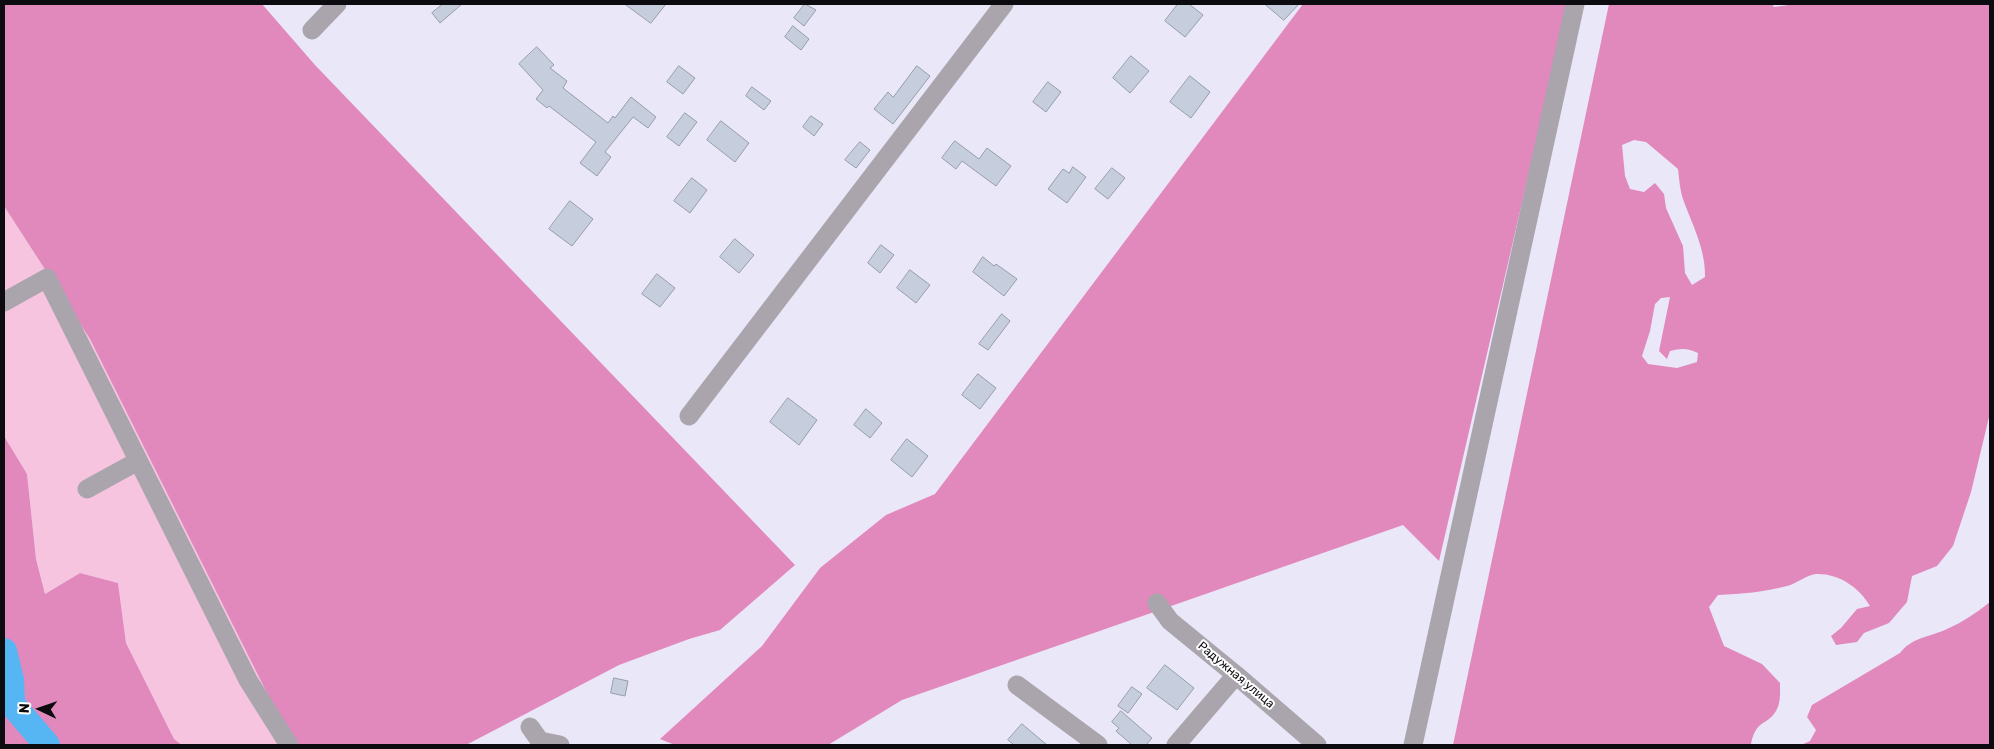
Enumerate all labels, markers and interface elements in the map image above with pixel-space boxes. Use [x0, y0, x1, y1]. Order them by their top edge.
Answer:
street label: Радужная улица [1195, 639, 1277, 711]
north arrow [15, 684, 65, 734]
text: N [16, 703, 33, 714]

